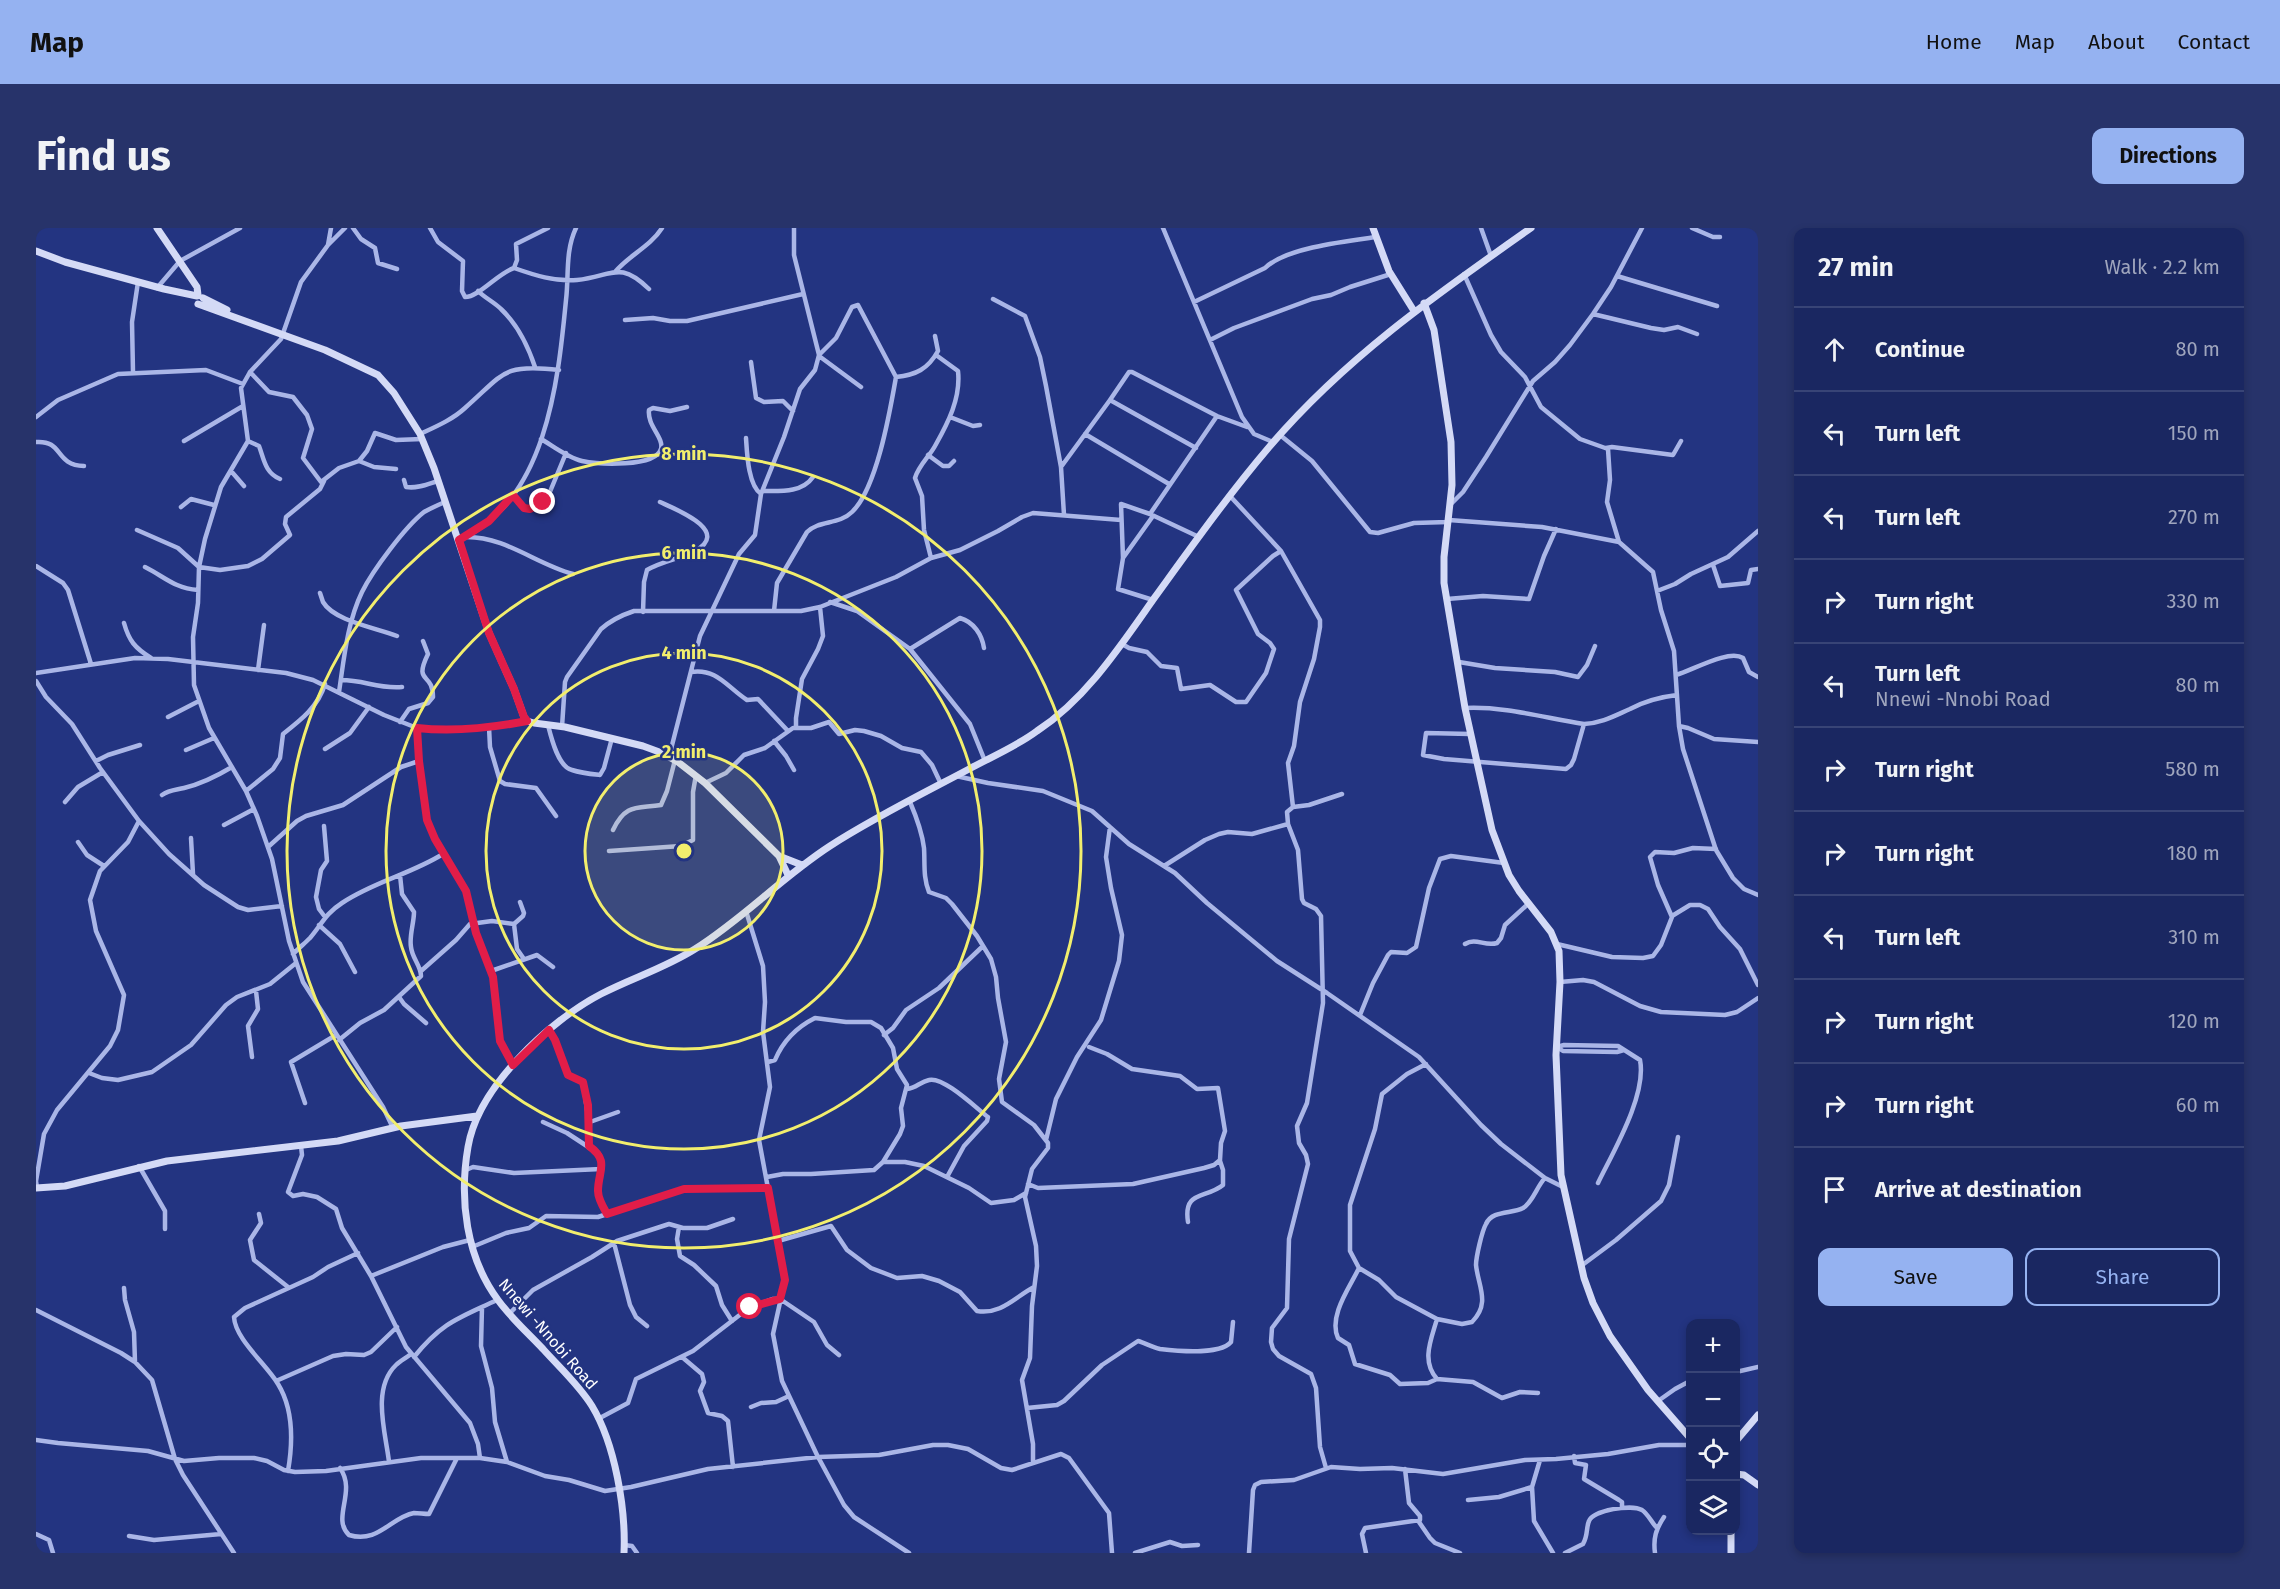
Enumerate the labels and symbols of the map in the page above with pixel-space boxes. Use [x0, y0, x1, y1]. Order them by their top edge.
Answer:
text: 8 min [661, 443, 707, 465]
route end [529, 488, 555, 514]
text: 6 min [661, 542, 707, 564]
text: 4 min [661, 642, 707, 664]
text: 2 min [662, 741, 706, 763]
centre of rings [674, 841, 694, 861]
street label: Nnewi -Nnobi Road [495, 1275, 601, 1393]
route start [736, 1293, 762, 1319]

